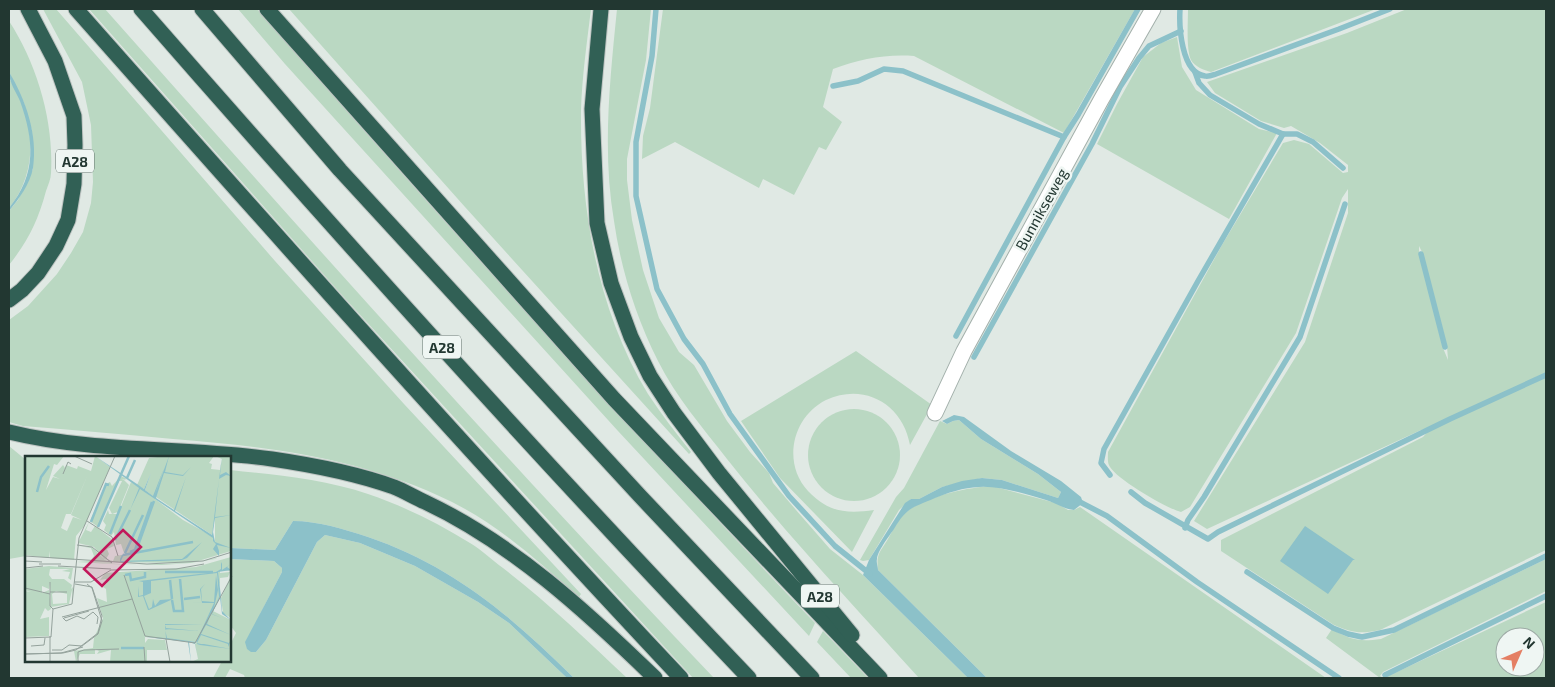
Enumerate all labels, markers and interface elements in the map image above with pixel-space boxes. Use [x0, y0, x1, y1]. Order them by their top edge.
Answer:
road number: A28 [56, 150, 94, 172]
street label: Bunnikseweg [1011, 164, 1071, 253]
road number: A28 [423, 336, 461, 358]
inset map [25, 456, 231, 662]
road number: A28 [801, 584, 839, 608]
north arrow [1495, 627, 1545, 677]
text: N [1520, 633, 1539, 652]

